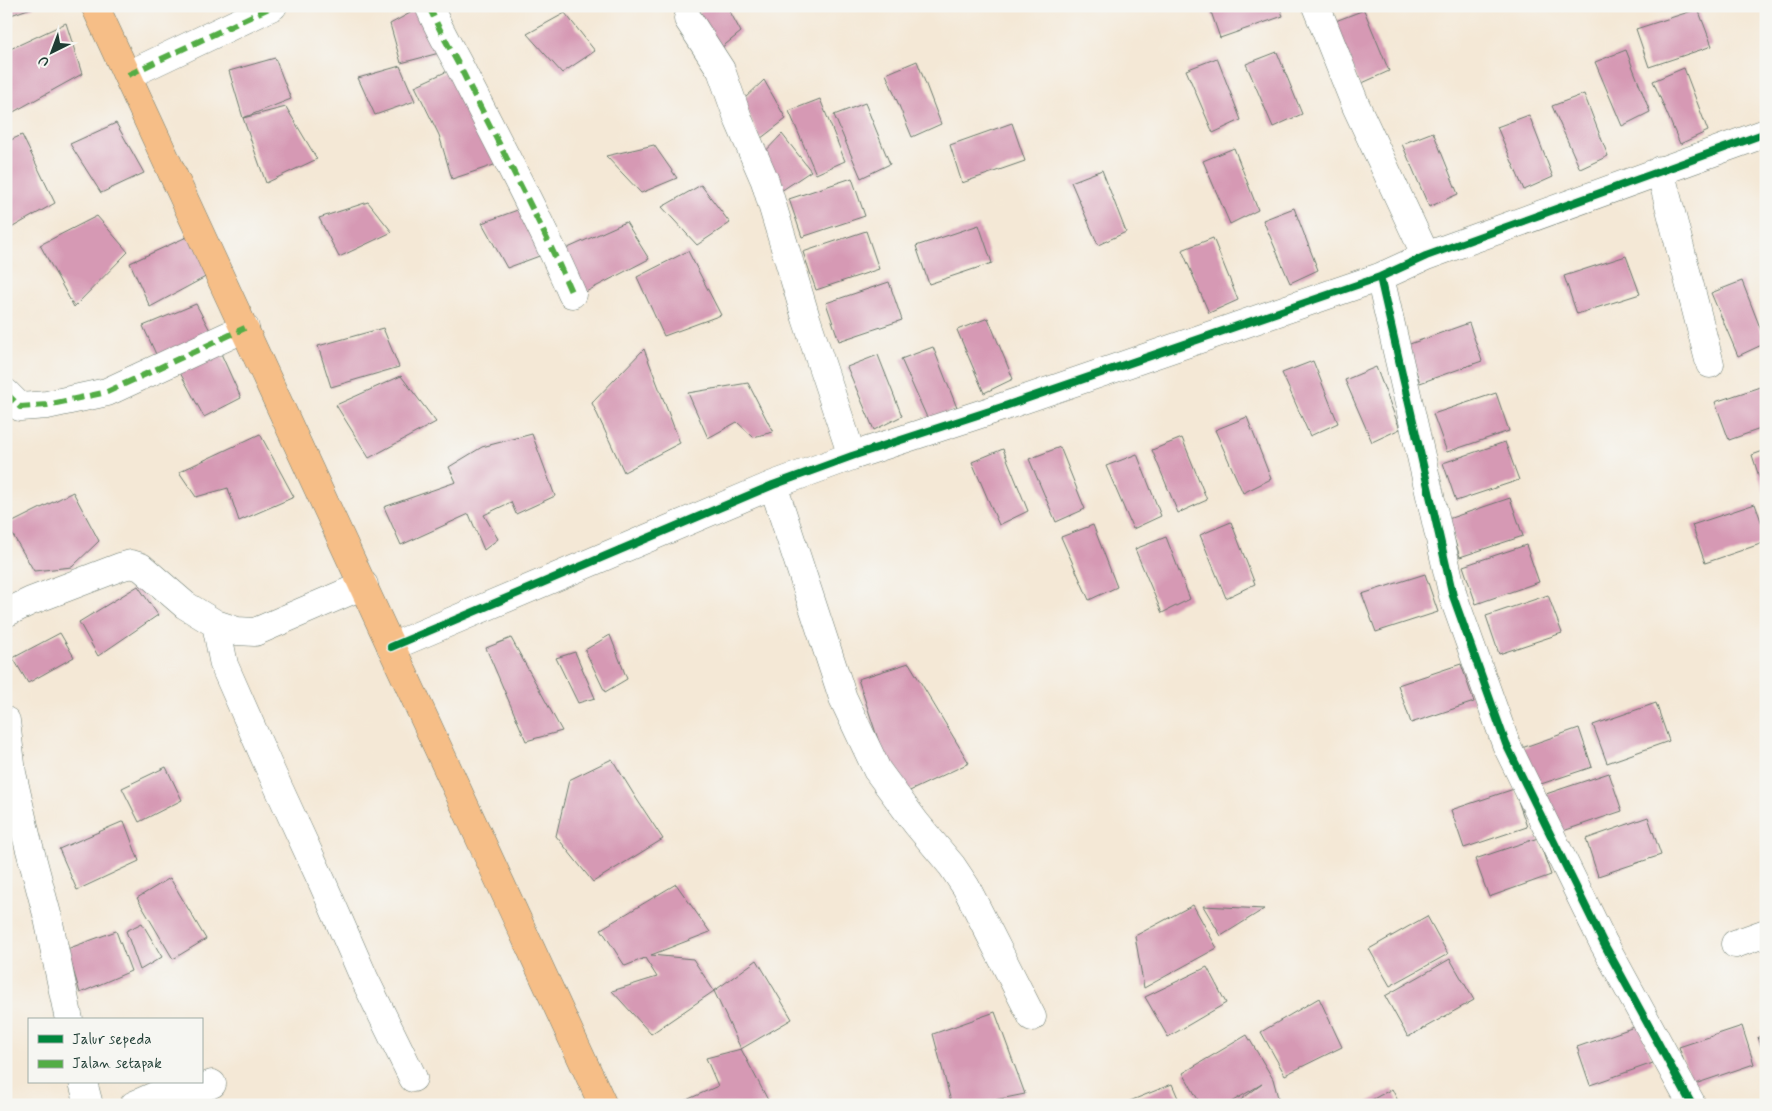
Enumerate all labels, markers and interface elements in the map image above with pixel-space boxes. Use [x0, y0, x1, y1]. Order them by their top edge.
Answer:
north arrow [28, 28, 78, 78]
text: U [35, 51, 53, 71]
legend [28, 1018, 202, 1084]
text: Jalur sepeda [72, 1030, 152, 1050]
text: Jalan setapak [72, 1054, 162, 1074]

